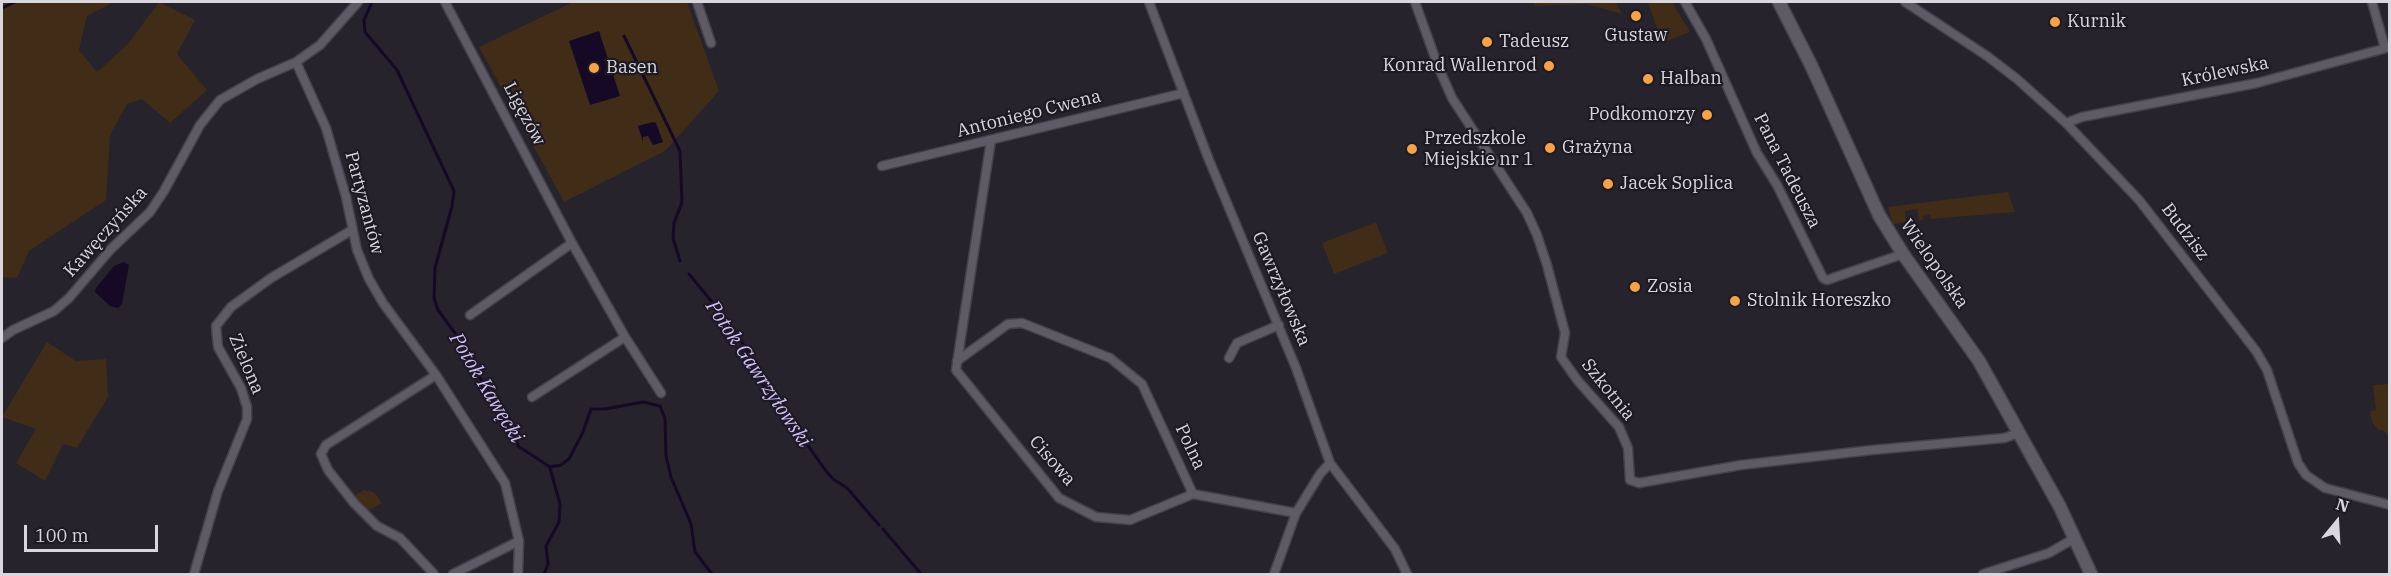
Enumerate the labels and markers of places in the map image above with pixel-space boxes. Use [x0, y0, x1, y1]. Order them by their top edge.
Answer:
marker: Gustaw [1629, 9, 1643, 23]
place label: Kurnik [2067, 11, 2126, 33]
marker: Kurnik [2048, 15, 2062, 29]
place label: Gustaw [1605, 25, 1667, 47]
place label: Tadeusz [1499, 31, 1569, 53]
marker: Tadeusz [1480, 35, 1494, 49]
place label: Konrad Wallenrod [1383, 55, 1537, 77]
place label: Basen [606, 57, 658, 79]
marker: Konrad Wallenrod [1542, 59, 1556, 73]
marker: Basen [587, 61, 601, 75]
place label: Halban [1660, 68, 1722, 90]
marker: Halban [1641, 72, 1655, 86]
place label: Podkomorzy [1588, 104, 1695, 126]
marker: Podkomorzy [1700, 108, 1714, 122]
place label: Przedszkole Miejskie nr 1 [1424, 128, 1534, 170]
place label: Grażyna [1562, 137, 1633, 159]
marker: Grażyna [1543, 141, 1557, 155]
marker: Przedszkole Miejskie nr 1 [1405, 142, 1419, 156]
place label: Jacek Soplica [1620, 173, 1733, 195]
marker: Jacek Soplica [1601, 177, 1615, 191]
place label: Zosia [1647, 276, 1693, 298]
marker: Zosia [1628, 280, 1642, 294]
place label: Stolnik Horeszko [1747, 290, 1891, 312]
marker: Stolnik Horeszko [1728, 294, 1742, 308]

